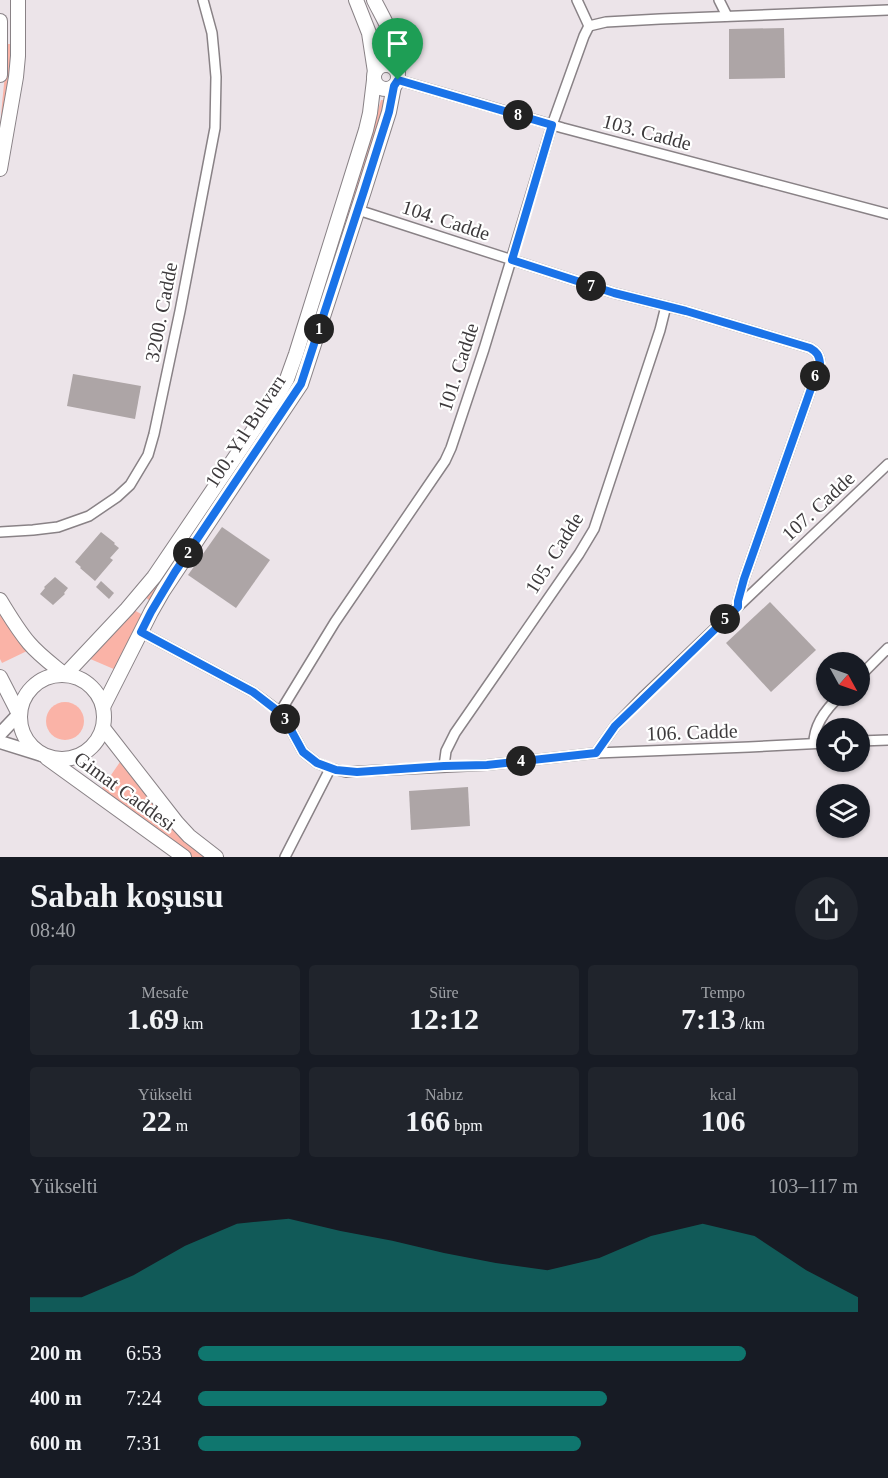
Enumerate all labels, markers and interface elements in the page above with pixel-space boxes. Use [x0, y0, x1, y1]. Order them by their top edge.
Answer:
pin [372, 18, 423, 80]
icon: arrive [381, 27, 414, 60]
pin: 8 [503, 100, 533, 130]
text: 8 [514, 106, 522, 123]
street label: 103. Cadde [600, 110, 694, 154]
street label: 104. Cadde [399, 195, 493, 245]
street label: 3200. Cadde [141, 260, 181, 364]
pin: 7 [576, 271, 606, 301]
text: 7 [587, 277, 595, 294]
pin: 1 [304, 314, 334, 344]
text: 1 [315, 320, 323, 337]
street label: 101. Cadde [433, 320, 483, 414]
pin: 6 [800, 361, 830, 391]
text: 6 [811, 367, 819, 384]
street label: 100. Yıl Bulvarı [200, 370, 290, 491]
street label: 107. Cadde [777, 467, 859, 545]
street label: 105. Cadde [521, 508, 588, 597]
pin: 2 [173, 538, 203, 568]
text: 2 [184, 544, 192, 561]
pin: 5 [710, 604, 740, 634]
text: 5 [721, 610, 729, 627]
north arrow [816, 652, 870, 706]
map controls [816, 652, 870, 838]
pin: 3 [270, 704, 300, 734]
text: 3 [281, 710, 289, 727]
button: locate [816, 718, 870, 772]
street label: 106. Cadde [646, 719, 738, 745]
pin: 4 [506, 746, 536, 776]
street label: Gimat Caddesi [70, 747, 180, 835]
text: 4 [517, 752, 525, 769]
button: layers [816, 784, 870, 838]
button: share [795, 877, 858, 940]
text: Sabah koşusu [30, 878, 224, 914]
text: 08:40 [30, 919, 76, 941]
text: Mesafe [141, 984, 189, 1001]
text: Süre [429, 984, 459, 1001]
text: Tempo [701, 984, 745, 1001]
text: 1.69 [127, 1002, 179, 1035]
text: 12:12 [409, 1002, 479, 1035]
text: 7:13 [681, 1002, 736, 1035]
text: km [179, 1015, 203, 1032]
text: /km [736, 1015, 765, 1032]
text: Yükselti [138, 1086, 192, 1103]
text: Nabız [425, 1086, 463, 1103]
text: kcal [710, 1086, 736, 1103]
text: 22 [142, 1104, 172, 1137]
text: 166 [405, 1104, 450, 1137]
text: 106 [701, 1104, 746, 1137]
text: m [172, 1117, 188, 1134]
text: bpm [450, 1117, 483, 1134]
text: Yükselti [30, 1175, 98, 1197]
text: 103–117 m [768, 1175, 858, 1197]
text: 200 m [30, 1342, 82, 1364]
text: 6:53 [126, 1342, 162, 1364]
text: 400 m [30, 1387, 82, 1409]
text: 7:24 [126, 1387, 162, 1409]
text: 600 m [30, 1432, 82, 1454]
text: 7:31 [126, 1432, 162, 1454]

